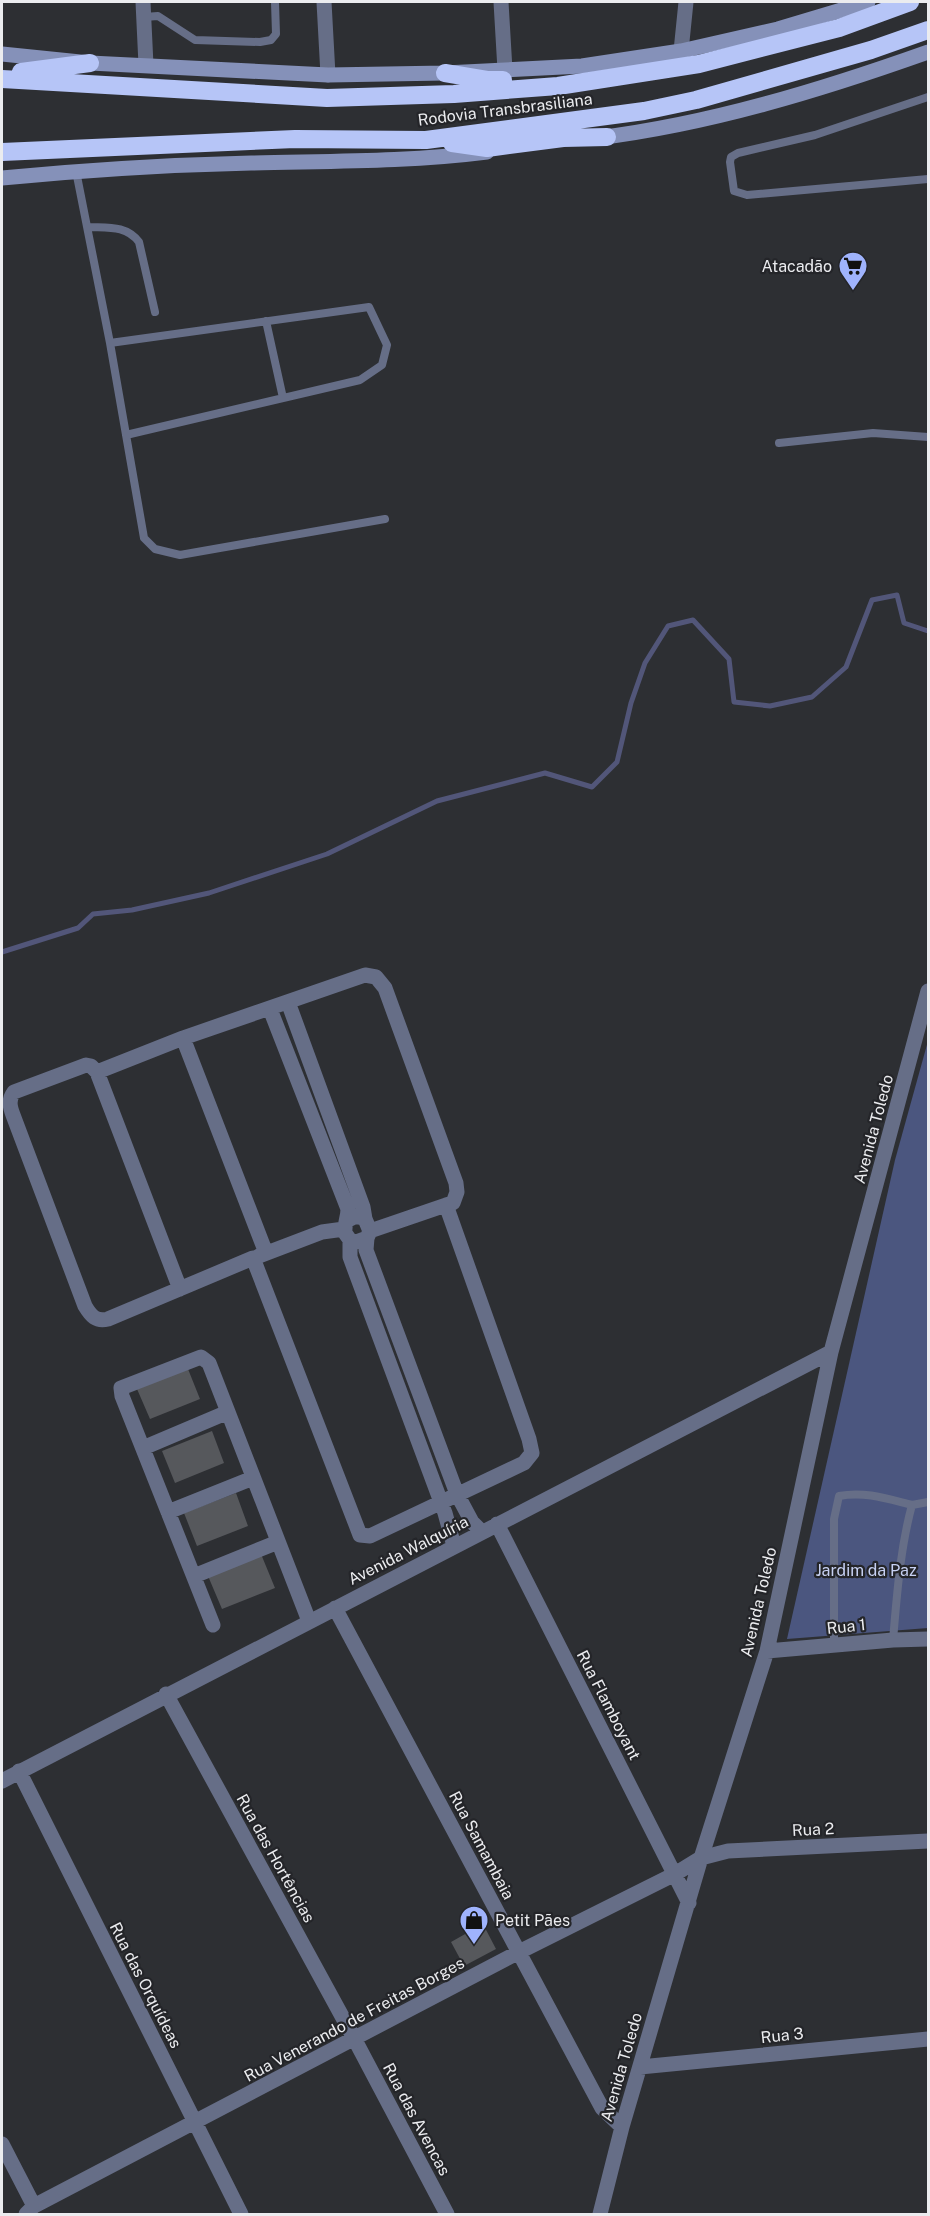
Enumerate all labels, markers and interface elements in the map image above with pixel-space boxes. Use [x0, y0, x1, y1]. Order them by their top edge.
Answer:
street label: Rodovia Transbrasiliana [417, 89, 594, 130]
supermarket icon: Atacadão [837, 250, 869, 292]
place label: Atacadão [762, 257, 832, 276]
street label: Avenida Toledo [850, 1072, 897, 1186]
street label: Avenida Walquíria [345, 1512, 471, 1589]
street label: Avenida Toledo [737, 1545, 780, 1659]
park label: Jardim da Paz [815, 1561, 917, 1580]
street label: Rua 1 [826, 1615, 867, 1638]
street label: Rua Flamboyant [573, 1647, 644, 1763]
street label: Rua Samambaia [445, 1788, 518, 1903]
street label: Rua das Hortências [232, 1791, 319, 1926]
street label: Rua 2 [791, 1819, 835, 1840]
shop icon: Petit Pães [458, 1904, 490, 1946]
place label: Petit Pães [495, 1911, 570, 1930]
street label: Rua das Orquídeas [106, 1919, 185, 2051]
street label: Rua Venerando de Freitas Borges [241, 1953, 468, 2086]
street label: Avenida Toledo [597, 2011, 646, 2124]
street label: Rua 3 [760, 2024, 804, 2047]
street label: Rua das Avencas [379, 2060, 454, 2179]

